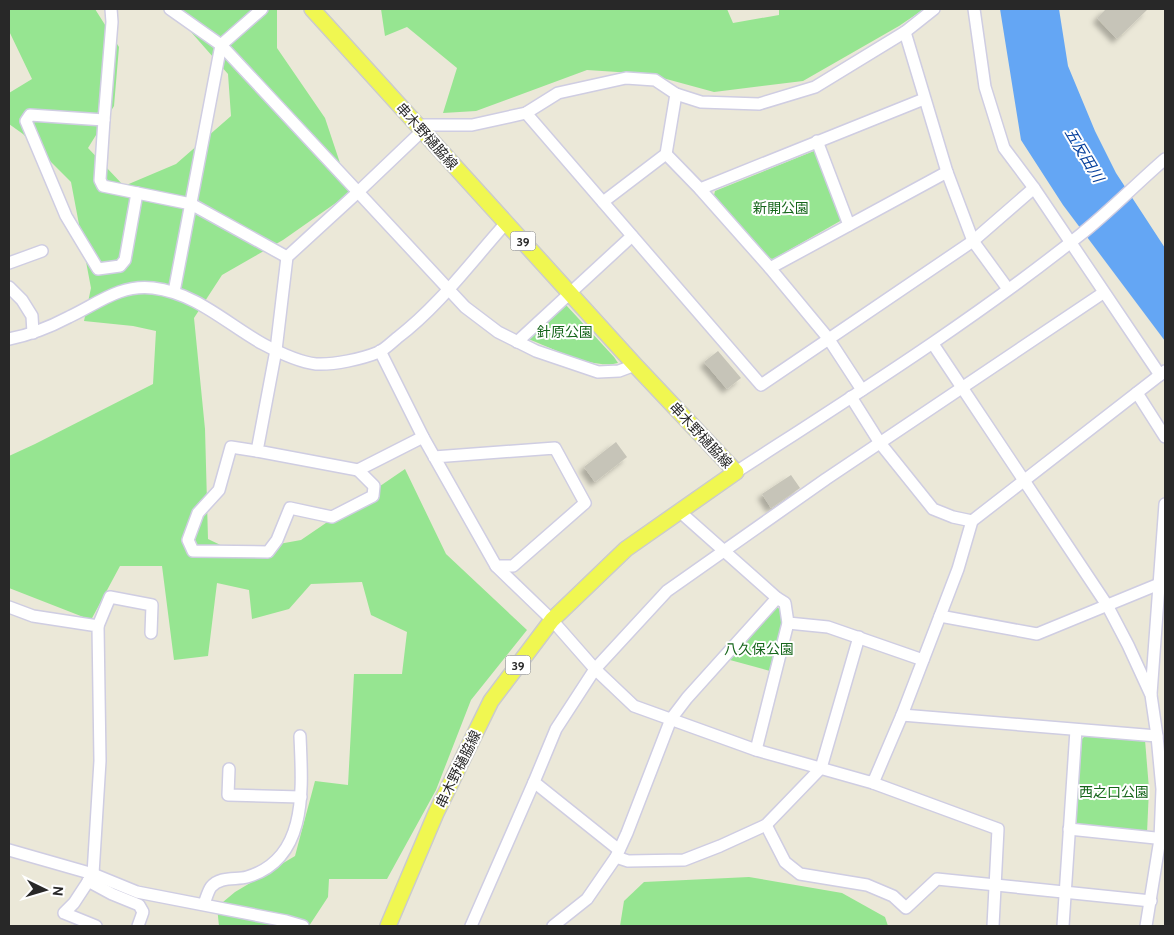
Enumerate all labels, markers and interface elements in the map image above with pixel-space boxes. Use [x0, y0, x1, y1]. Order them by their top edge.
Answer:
street label: 串木野樋脇線 [392, 99, 462, 173]
water label: 五反田川 [1061, 125, 1108, 187]
park label: 新開公園 [753, 199, 809, 217]
road number: 39 [510, 232, 536, 250]
park label: 針原公園 [537, 323, 593, 341]
street label: 串木野樋脇線 [666, 398, 736, 472]
park label: 八久保公園 [724, 640, 794, 658]
road number: 39 [506, 656, 530, 674]
street label: 串木野樋脇線 [431, 727, 485, 811]
park label: 西之口公園 [1079, 783, 1149, 801]
north arrow [20, 865, 70, 915]
text: N [49, 885, 67, 897]

